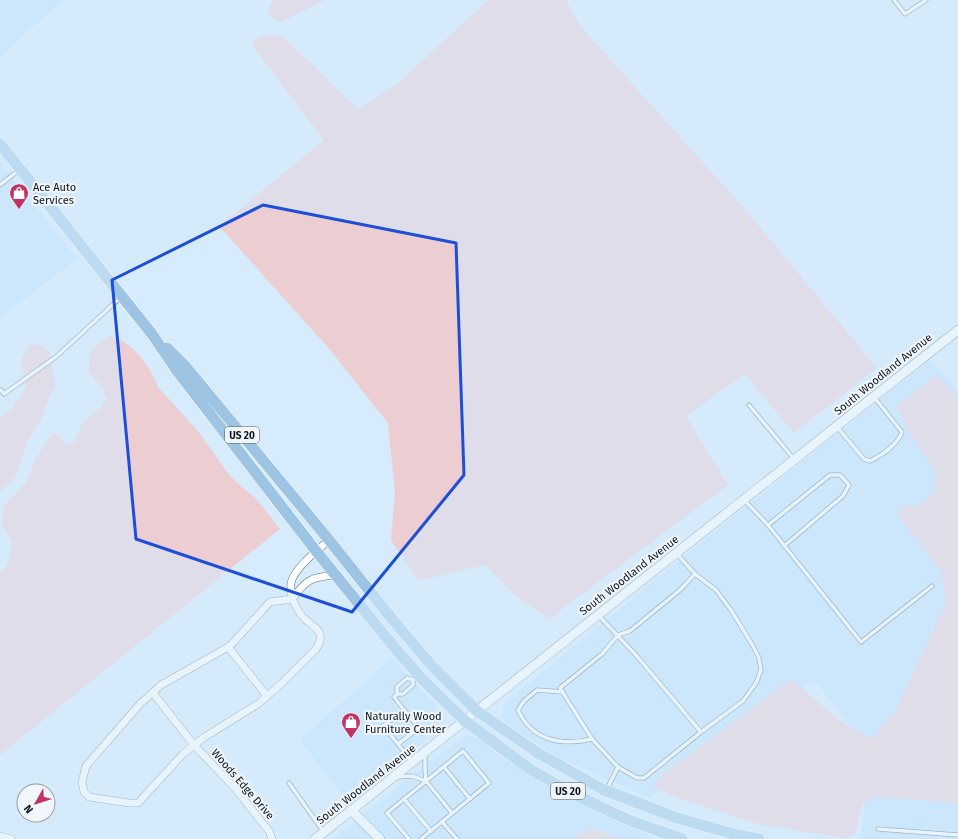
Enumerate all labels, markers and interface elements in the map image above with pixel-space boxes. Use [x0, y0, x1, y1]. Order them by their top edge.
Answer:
place label: Ace Auto Services [33, 181, 76, 207]
shop icon: Ace Auto Services [8, 182, 30, 210]
street label: South Woodland Avenue [832, 331, 935, 418]
road number: US 20 [225, 427, 259, 443]
street label: South Woodland Avenue [577, 533, 681, 618]
place label: Naturally Wood Furniture Center [365, 710, 447, 736]
shop icon: Naturally Wood Furniture Center [340, 711, 362, 739]
street label: South Woodland Avenue [314, 742, 418, 827]
street label: Woods Edge Drive [209, 746, 277, 822]
north arrow [16, 783, 56, 823]
road number: US 20 [551, 783, 585, 799]
text: N [21, 802, 36, 816]

